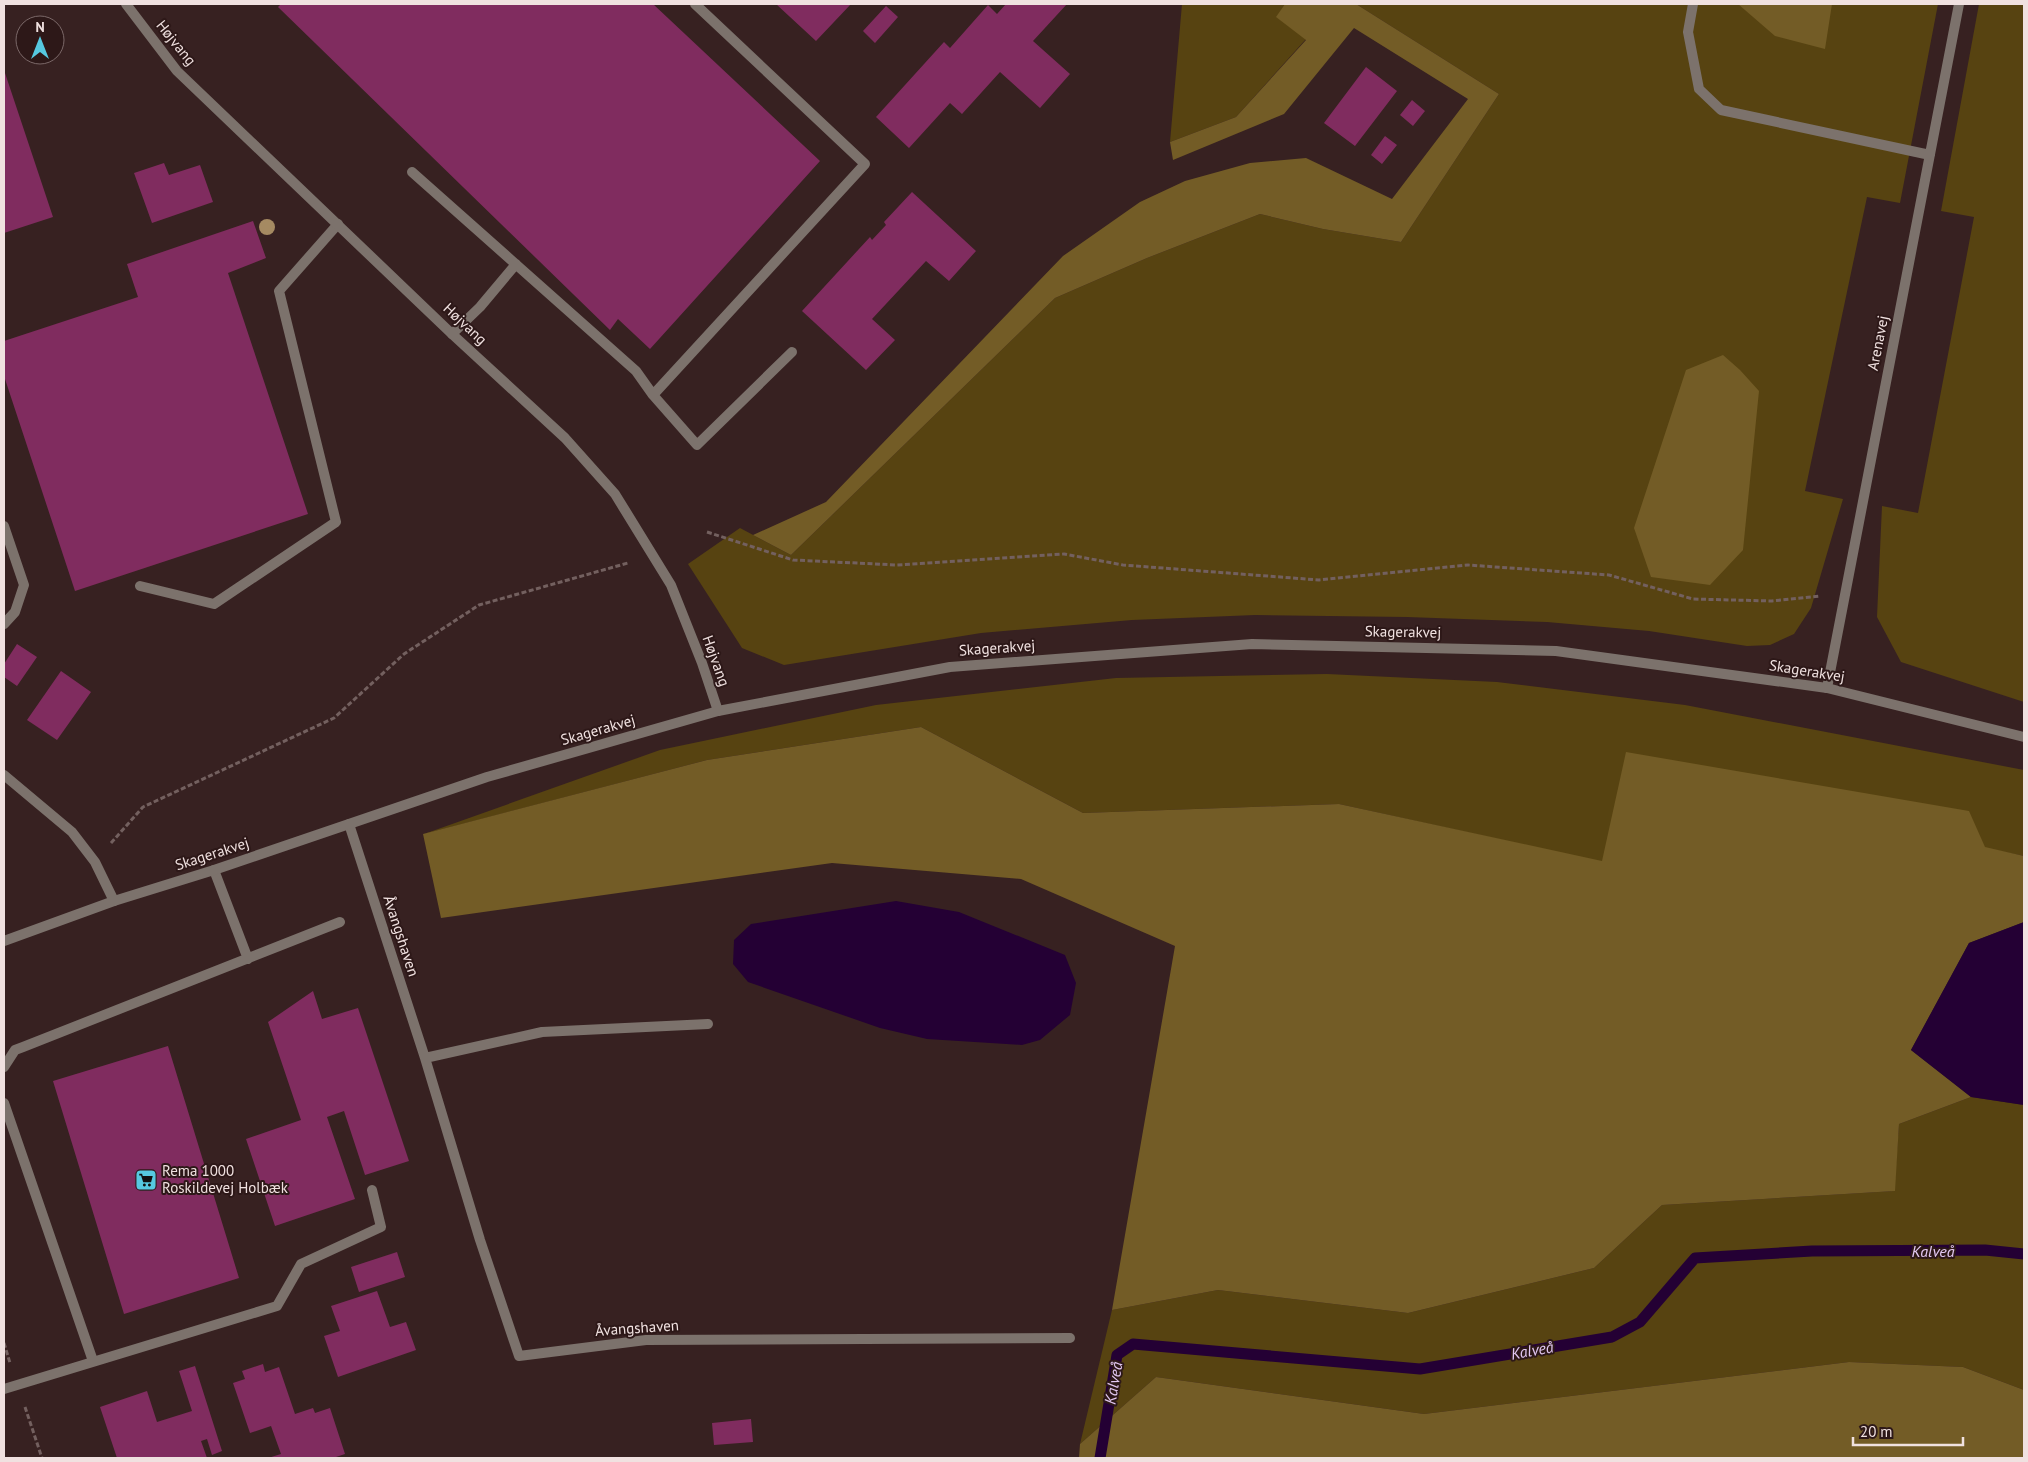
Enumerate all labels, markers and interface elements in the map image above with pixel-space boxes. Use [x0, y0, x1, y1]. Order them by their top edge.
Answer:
north arrow [15, 15, 65, 65]
street label: Højvang [152, 16, 200, 69]
text: N [35, 18, 45, 36]
street label: Højvang [439, 299, 491, 349]
street label: Arenavej [1863, 314, 1892, 372]
street label: Skagerakvej [1365, 621, 1441, 642]
street label: Højvang [698, 633, 734, 689]
street label: Skagerakvej [958, 635, 1036, 660]
street label: Skagerakvej [1768, 655, 1846, 686]
street label: Skagerakvej [558, 710, 637, 749]
street label: Skagerakvej [172, 833, 251, 874]
street label: Åvangshaven [379, 893, 423, 979]
place label: Rema 1000 Roskildevej Holbæk [162, 1161, 289, 1197]
supermarket icon: Rema 1000 Roskildevej Holbæk [134, 1168, 158, 1192]
water label: Kalveå [1912, 1241, 1955, 1261]
street label: Åvangshaven [594, 1315, 680, 1340]
water label: Kalveå [1509, 1336, 1555, 1364]
water label: Kalveå [1099, 1360, 1127, 1406]
scale bar [1853, 1414, 1963, 1446]
text: 20 m [1860, 1422, 1893, 1441]

